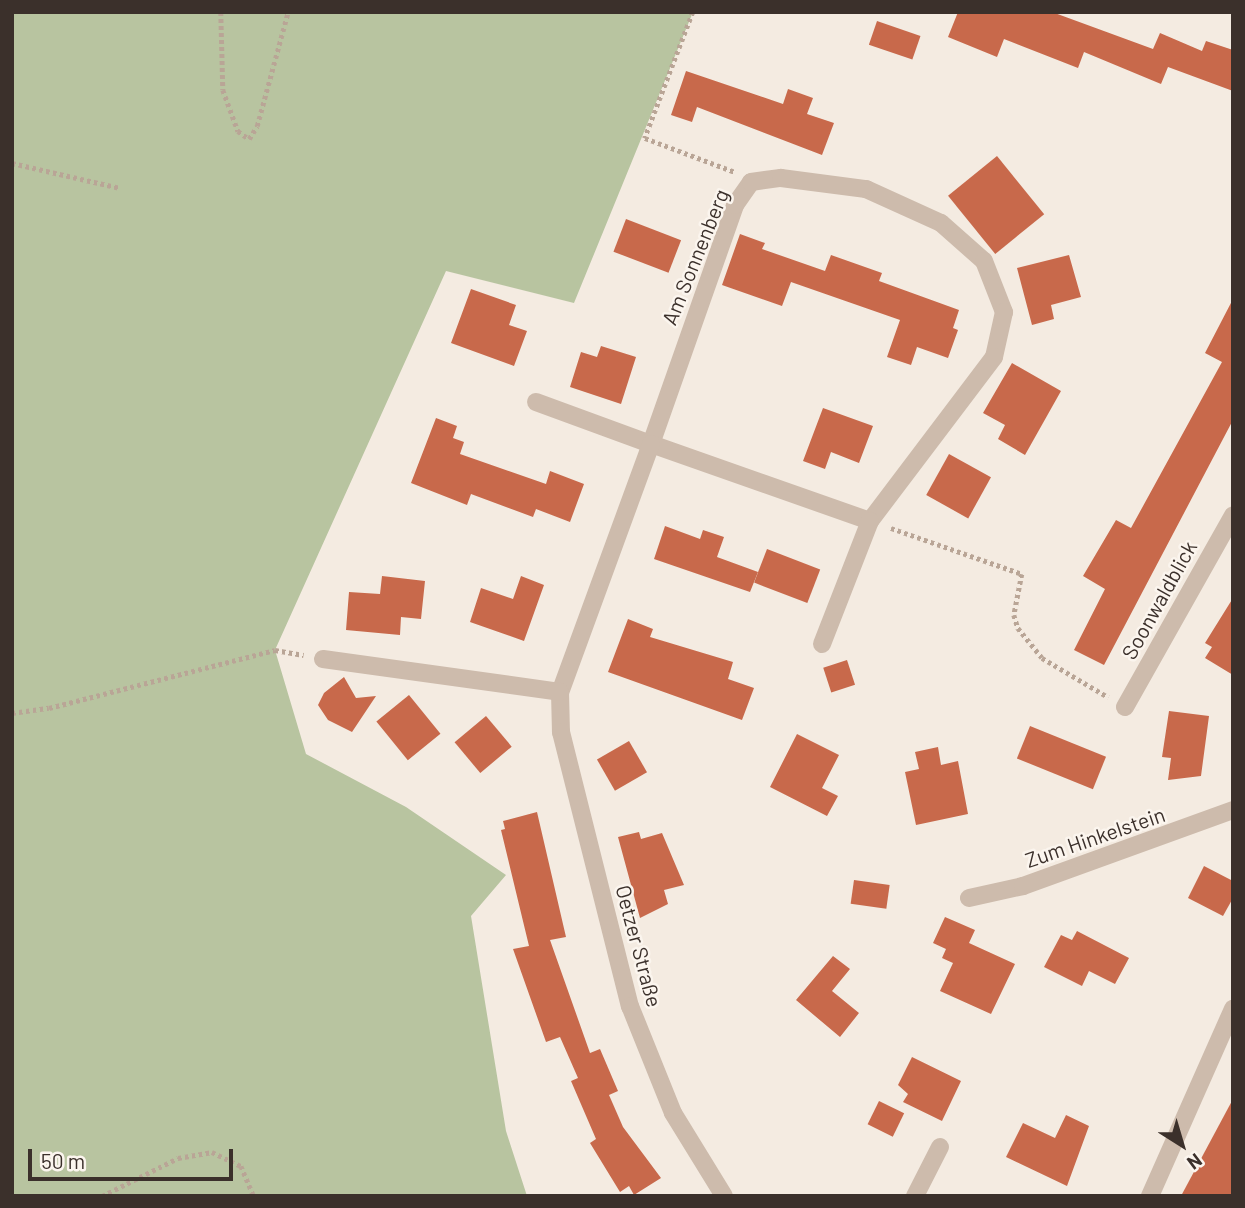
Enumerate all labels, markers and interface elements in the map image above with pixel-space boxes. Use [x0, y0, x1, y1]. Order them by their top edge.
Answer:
street label: Am Sonnenberg [656, 185, 734, 329]
street label: Soonwaldblick [1116, 536, 1202, 664]
street label: Zum Hinkelstein [1022, 801, 1168, 873]
street label: Oetzer Straße [611, 882, 667, 1010]
north arrow [1147, 1110, 1217, 1180]
scale bar [32, 1134, 236, 1178]
text: 50 m [41, 1148, 85, 1173]
text: N [1183, 1149, 1207, 1175]

